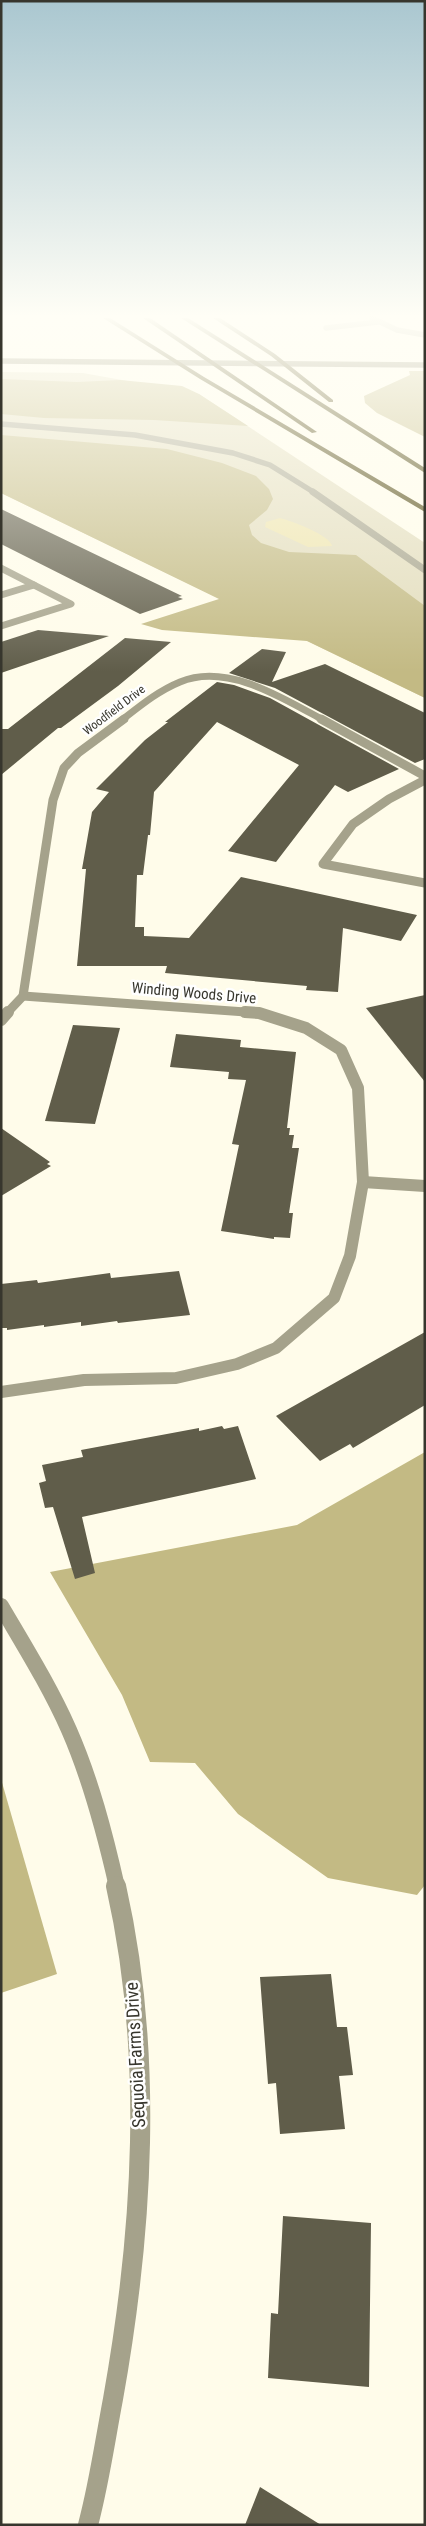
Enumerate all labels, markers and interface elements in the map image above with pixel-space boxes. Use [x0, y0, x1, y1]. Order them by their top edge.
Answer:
street label: Woodfield Drive [80, 682, 148, 738]
street label: Winding Woods Drive [131, 979, 257, 1007]
street label: Sequoia Farms Drive [121, 1982, 149, 2128]

